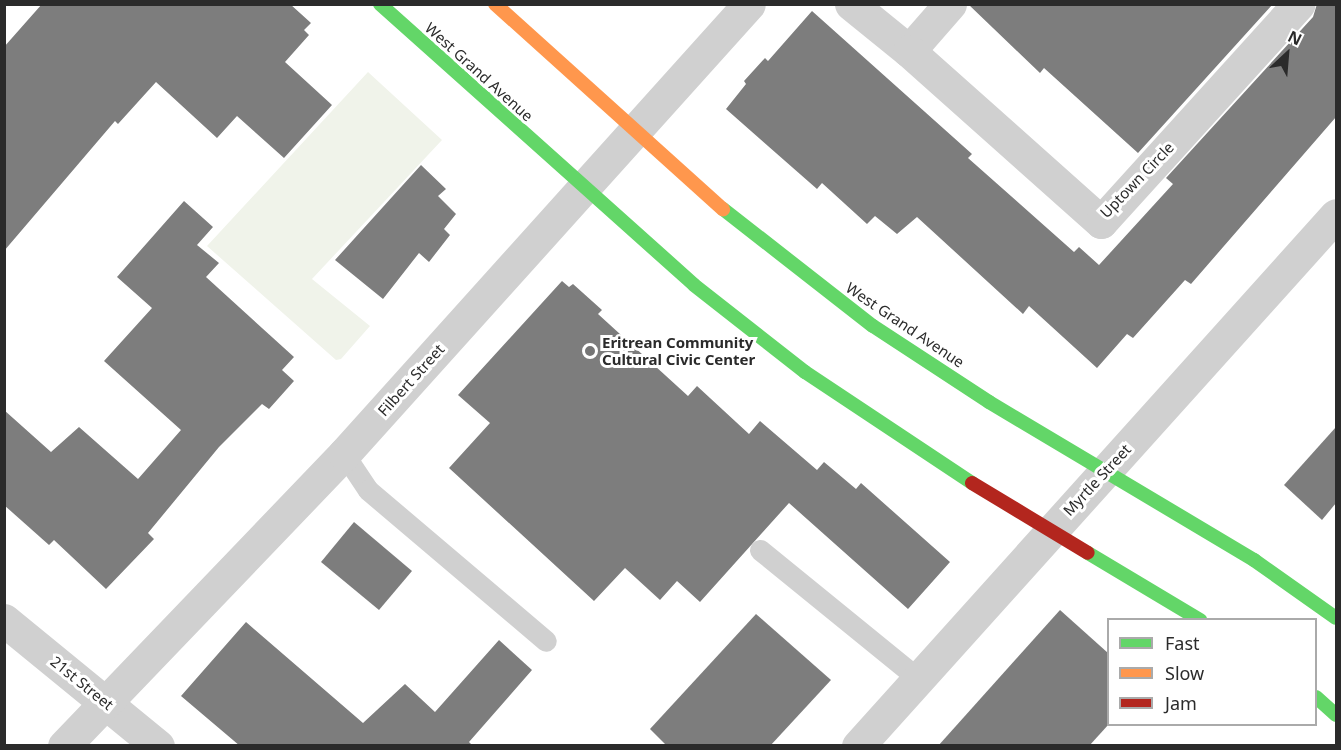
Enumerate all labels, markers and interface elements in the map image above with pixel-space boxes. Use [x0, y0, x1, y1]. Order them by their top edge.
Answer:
street label: West Grand Avenue [421, 19, 537, 125]
north arrow [1257, 24, 1317, 84]
text: N [1284, 25, 1306, 51]
street label: Uptown Circle [1096, 138, 1178, 222]
street label: West Grand Avenue [842, 279, 968, 371]
place label: Eritrean Community Cultural Civic Center [602, 333, 755, 368]
street label: Filbert Street [374, 340, 448, 420]
marker: Eritrean Community Cultural Civic Center [583, 344, 597, 358]
street label: Myrtle Street [1059, 441, 1135, 519]
legend [1107, 618, 1317, 726]
text: Fast [1165, 631, 1200, 655]
street label: 21st Street [47, 652, 117, 714]
text: Slow [1165, 661, 1204, 685]
text: Jam [1165, 691, 1197, 715]

